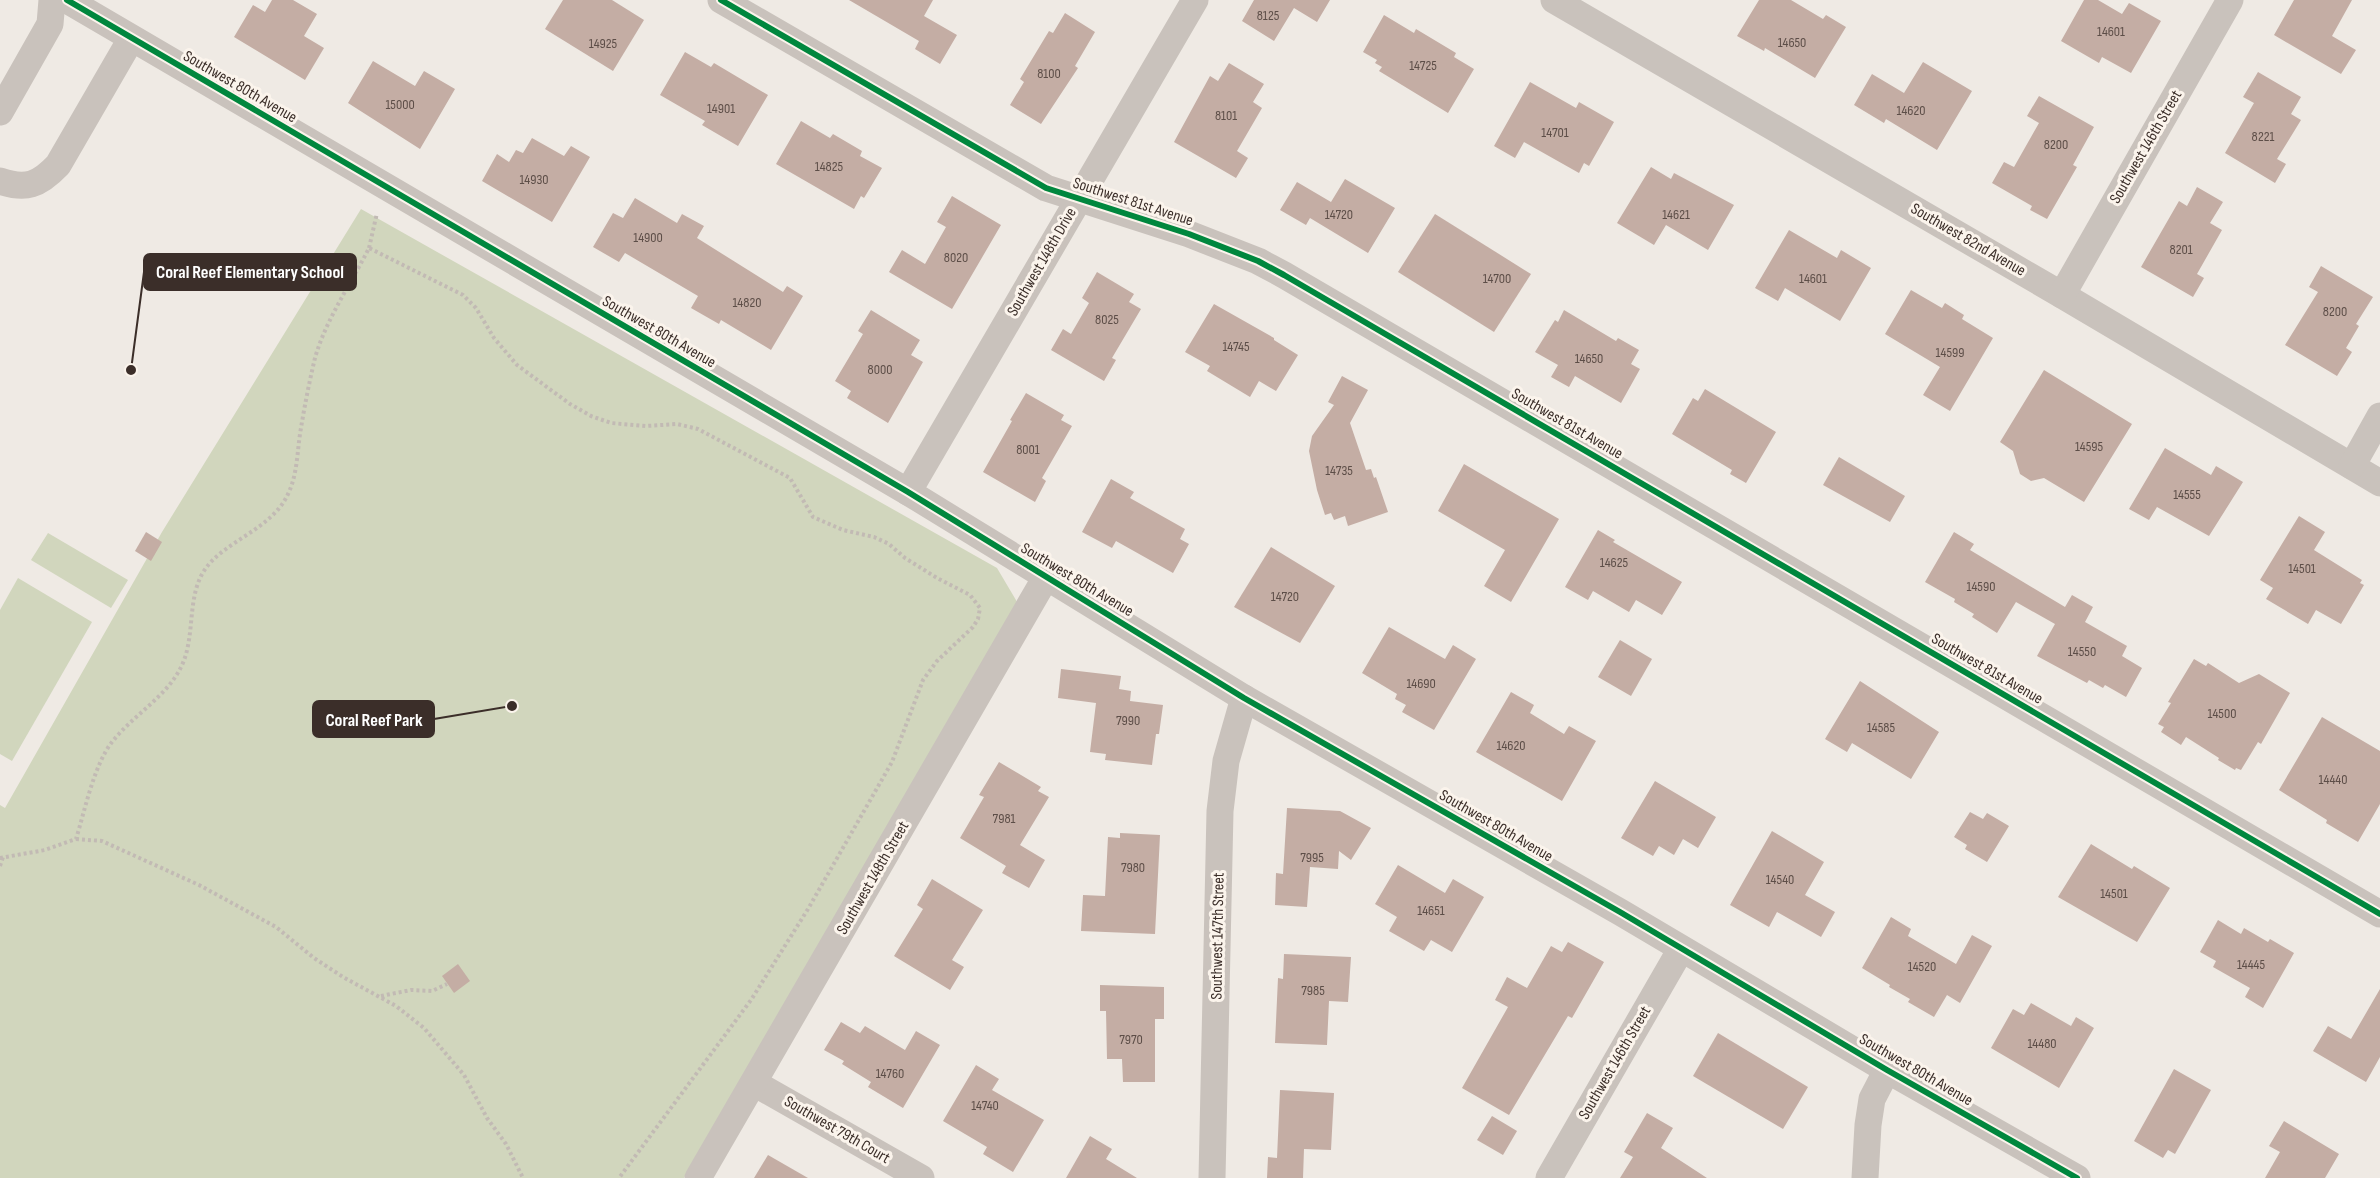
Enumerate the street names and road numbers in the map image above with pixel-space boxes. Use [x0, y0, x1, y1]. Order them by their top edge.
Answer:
street label: Southwest 80th Avenue [180, 47, 300, 127]
street label: Southwest 146th Street [2106, 87, 2186, 207]
street label: Southwest 81st Avenue [1070, 174, 1196, 230]
street label: Southwest 82nd Avenue [1907, 199, 2029, 281]
street label: Southwest 148th Drive [1003, 204, 1081, 320]
street label: Southwest 80th Avenue [599, 292, 719, 372]
street label: Southwest 81st Avenue [1508, 384, 1626, 464]
street label: Southwest 80th Avenue [1017, 539, 1137, 621]
street label: Southwest 81st Avenue [1928, 629, 2046, 709]
street label: Southwest 80th Avenue [1436, 786, 1556, 866]
street label: Southwest 148th Street [833, 818, 913, 938]
street label: Southwest 147th Street [1207, 872, 1229, 1000]
street label: Southwest 146th Street [1575, 1003, 1655, 1123]
street label: Southwest 80th Avenue [1856, 1030, 1976, 1110]
street label: Southwest 79th Court [781, 1092, 893, 1168]

